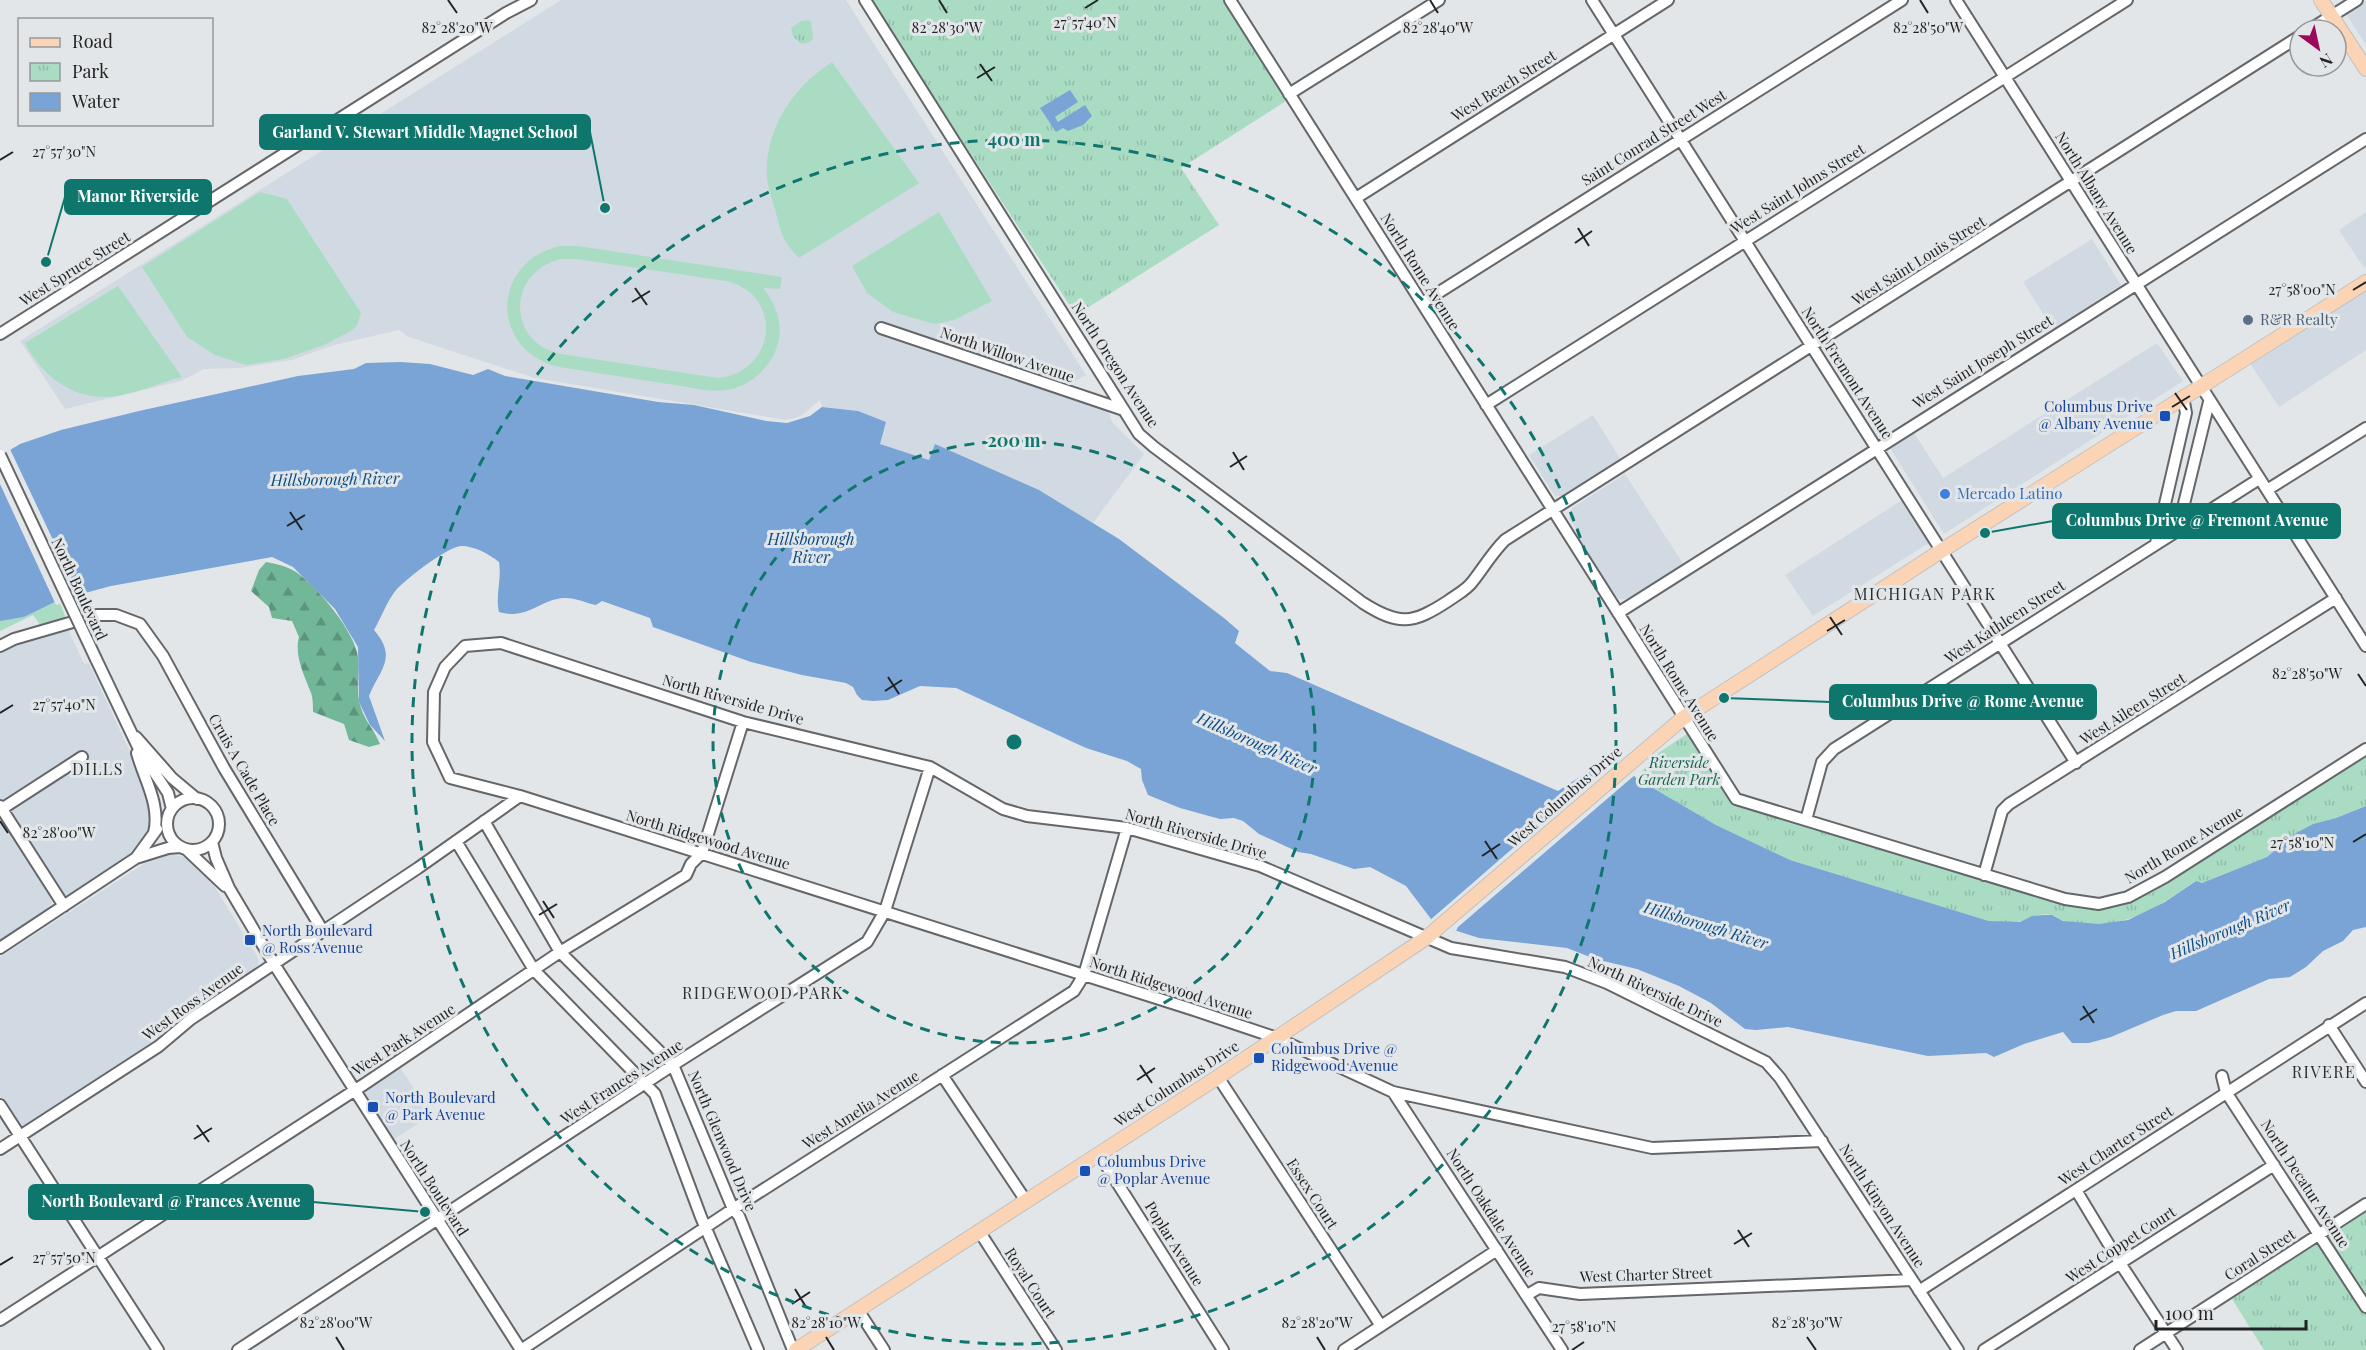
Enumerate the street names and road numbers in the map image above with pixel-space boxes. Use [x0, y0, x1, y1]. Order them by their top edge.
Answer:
street label: West Beach Street [1446, 44, 1560, 126]
street label: Saint Conrad Street West [1577, 84, 1730, 190]
street label: North Albany Avenue [2051, 127, 2143, 258]
street label: West Saint Johns Street [1726, 138, 1869, 238]
street label: North Rome Avenue [1377, 209, 1465, 334]
street label: West Saint Louis Street [1847, 210, 1990, 310]
street label: West Spruce Street [15, 226, 134, 311]
street label: North Oregon Avenue [1068, 298, 1164, 431]
street label: North Fremont Avenue [1798, 302, 1898, 442]
street label: West Saint Joseph Street [1908, 309, 2057, 413]
street label: North Willow Avenue [938, 322, 1077, 386]
street label: North Boulevard [47, 534, 113, 643]
street label: West Kathleen Street [1940, 574, 2069, 668]
street label: North Rome Avenue [1636, 620, 1724, 745]
street label: West Aileen Street [2075, 667, 2190, 749]
street label: North Riverside Drive [660, 669, 806, 729]
street label: Cruis A Cade Place [205, 710, 285, 829]
street label: West Columbus Drive [1502, 741, 1625, 852]
street label: North Rome Avenue [2121, 801, 2246, 887]
street label: North Riverside Drive [1123, 803, 1269, 863]
street label: North Ridgewood Avenue [624, 805, 793, 874]
street label: North Ridgewood Avenue [1087, 951, 1255, 1023]
street label: North Riverside Drive [1585, 951, 1726, 1031]
street label: West Ross Avenue [137, 958, 247, 1045]
street label: West Park Avenue [347, 998, 459, 1080]
street label: West Frances Avenue [556, 1034, 686, 1129]
street label: West Columbus Drive [1110, 1035, 1243, 1131]
street label: West Amelia Avenue [797, 1065, 923, 1154]
street label: North Glenwood Drive [684, 1067, 762, 1214]
street label: West Charter Street [2054, 1100, 2177, 1190]
street label: North Decatur Avenue [2257, 1115, 2355, 1252]
street label: North Boulevard [396, 1136, 474, 1240]
street label: North Kinyon Avenue [1835, 1140, 1930, 1271]
street label: North Oakdale Avenue [1443, 1144, 1541, 1281]
street label: Essex Court [1283, 1154, 1344, 1233]
street label: Poplar Avenue [1141, 1197, 1209, 1290]
street label: West Coppet Court [2061, 1201, 2180, 1288]
street label: Coral Street [2220, 1223, 2299, 1285]
street label: Royal Court [1001, 1243, 1061, 1322]
street label: West Charter Street [1579, 1262, 1713, 1286]

